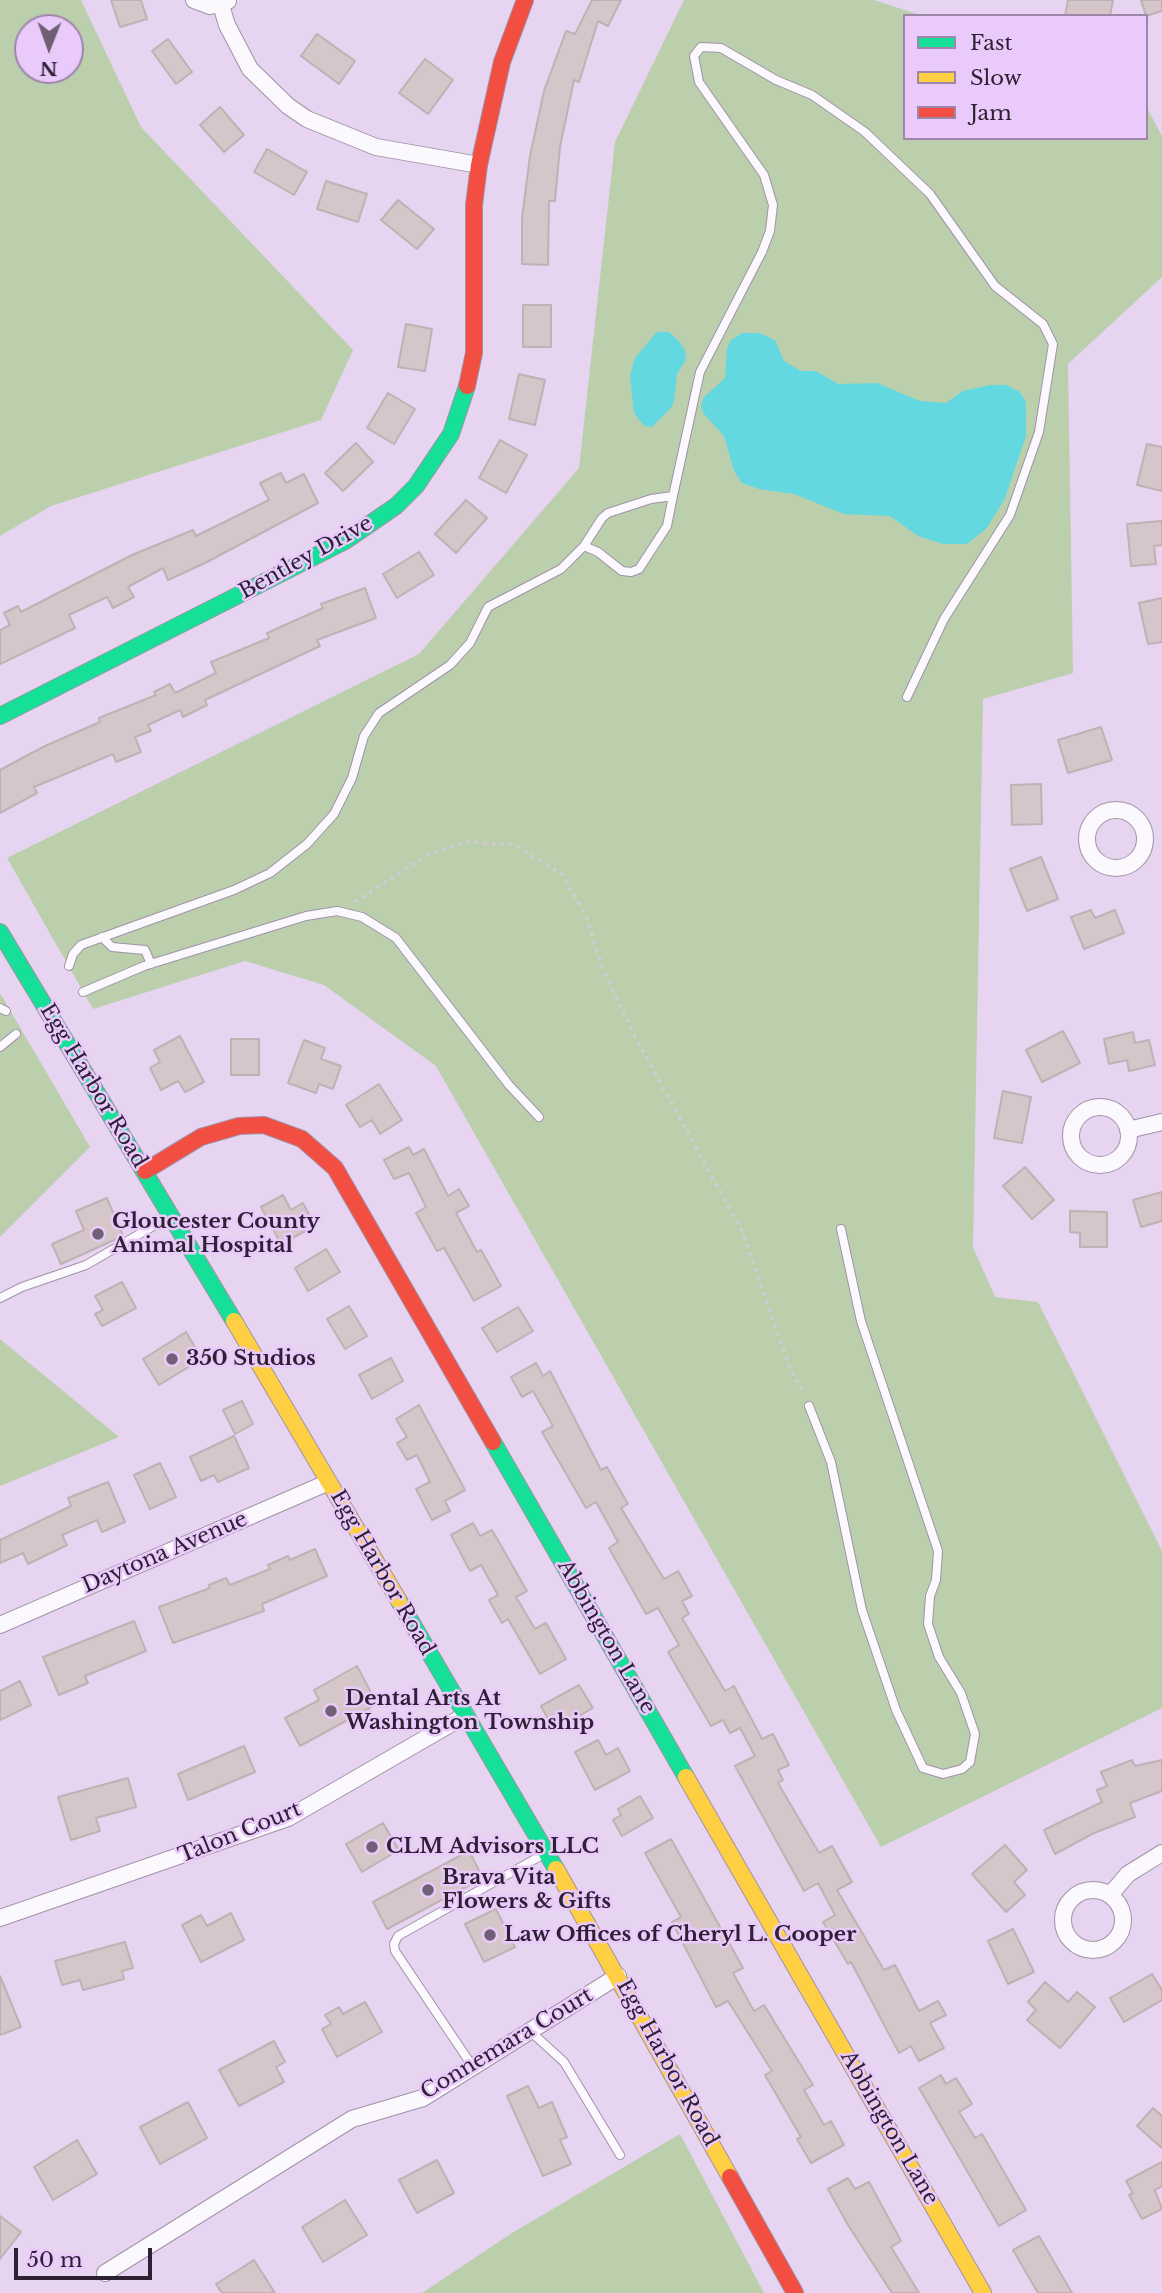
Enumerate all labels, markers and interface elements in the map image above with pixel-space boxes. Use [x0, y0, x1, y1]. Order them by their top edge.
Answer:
north arrow [14, 14, 84, 84]
legend [903, 14, 1148, 140]
text: Fast [970, 30, 1012, 56]
text: N [40, 57, 58, 80]
text: Slow [970, 65, 1022, 91]
text: Jam [970, 100, 1012, 126]
street label: Bentley Drive [235, 511, 377, 605]
street label: Egg Harbor Road [34, 999, 152, 1173]
place label: Gloucester County Animal Hospital [112, 1209, 320, 1259]
marker: Gloucester County Animal Hospital [90, 1226, 106, 1242]
place label: 350 Studios [186, 1346, 316, 1372]
marker: 350 Studios [164, 1351, 180, 1367]
street label: Egg Harbor Road [324, 1486, 440, 1660]
street label: Daytona Avenue [79, 1507, 251, 1599]
street label: Abbington Lane [552, 1556, 660, 1718]
place label: Dental Arts At Washington Township [345, 1686, 594, 1736]
marker: Dental Arts At Washington Township [323, 1703, 339, 1719]
street label: Talon Court [175, 1797, 305, 1869]
place label: CLM Advisors LLC [386, 1834, 599, 1860]
marker: CLM Advisors LLC [364, 1839, 380, 1855]
place label: Brava Vita Flowers & Gifts [442, 1865, 611, 1915]
marker: Brava Vita Flowers & Gifts [420, 1882, 436, 1898]
place label: Law Offices of Cheryl L. Cooper [504, 1922, 856, 1948]
marker: Law Offices of Cheryl L. Cooper [482, 1927, 498, 1943]
street label: Egg Harbor Road [611, 1975, 723, 2151]
street label: Connemara Court [417, 1983, 597, 2105]
street label: Abbington Lane [835, 2047, 943, 2209]
scale bar [18, 2234, 156, 2278]
text: 50 m [27, 2247, 82, 2273]

